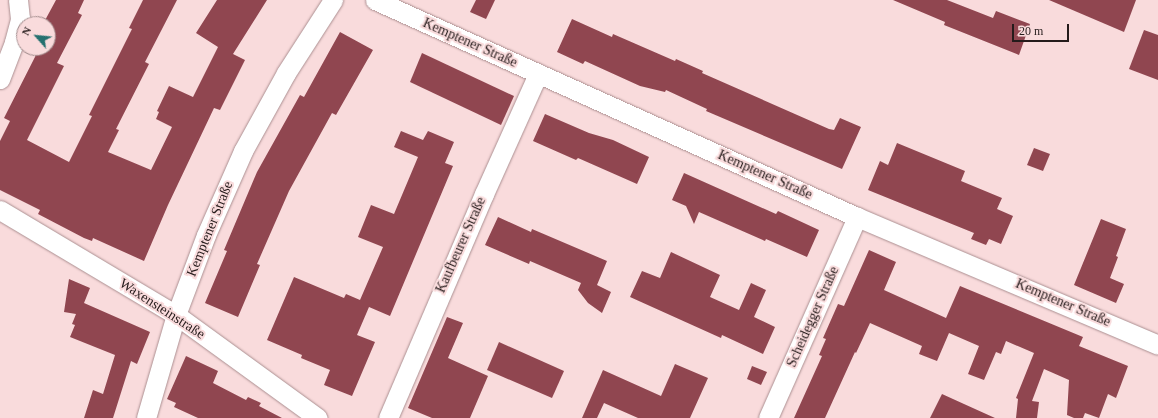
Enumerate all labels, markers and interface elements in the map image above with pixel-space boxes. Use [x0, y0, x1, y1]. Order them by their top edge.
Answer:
street label: Kemptener Straße [420, 15, 520, 71]
north arrow [16, 16, 56, 56]
scale bar [1014, 16, 1071, 42]
text: 20 m [1019, 24, 1043, 38]
text: N [19, 25, 33, 37]
street label: Kemptener Straße [715, 147, 815, 203]
street label: Kemptener Straße [183, 179, 237, 279]
street label: Kaufbeurer Straße [432, 195, 490, 295]
street label: Scheidegger Straße [783, 264, 843, 370]
street label: Waxensteinstraße [116, 275, 208, 343]
street label: Kemptener Straße [1013, 275, 1113, 331]

